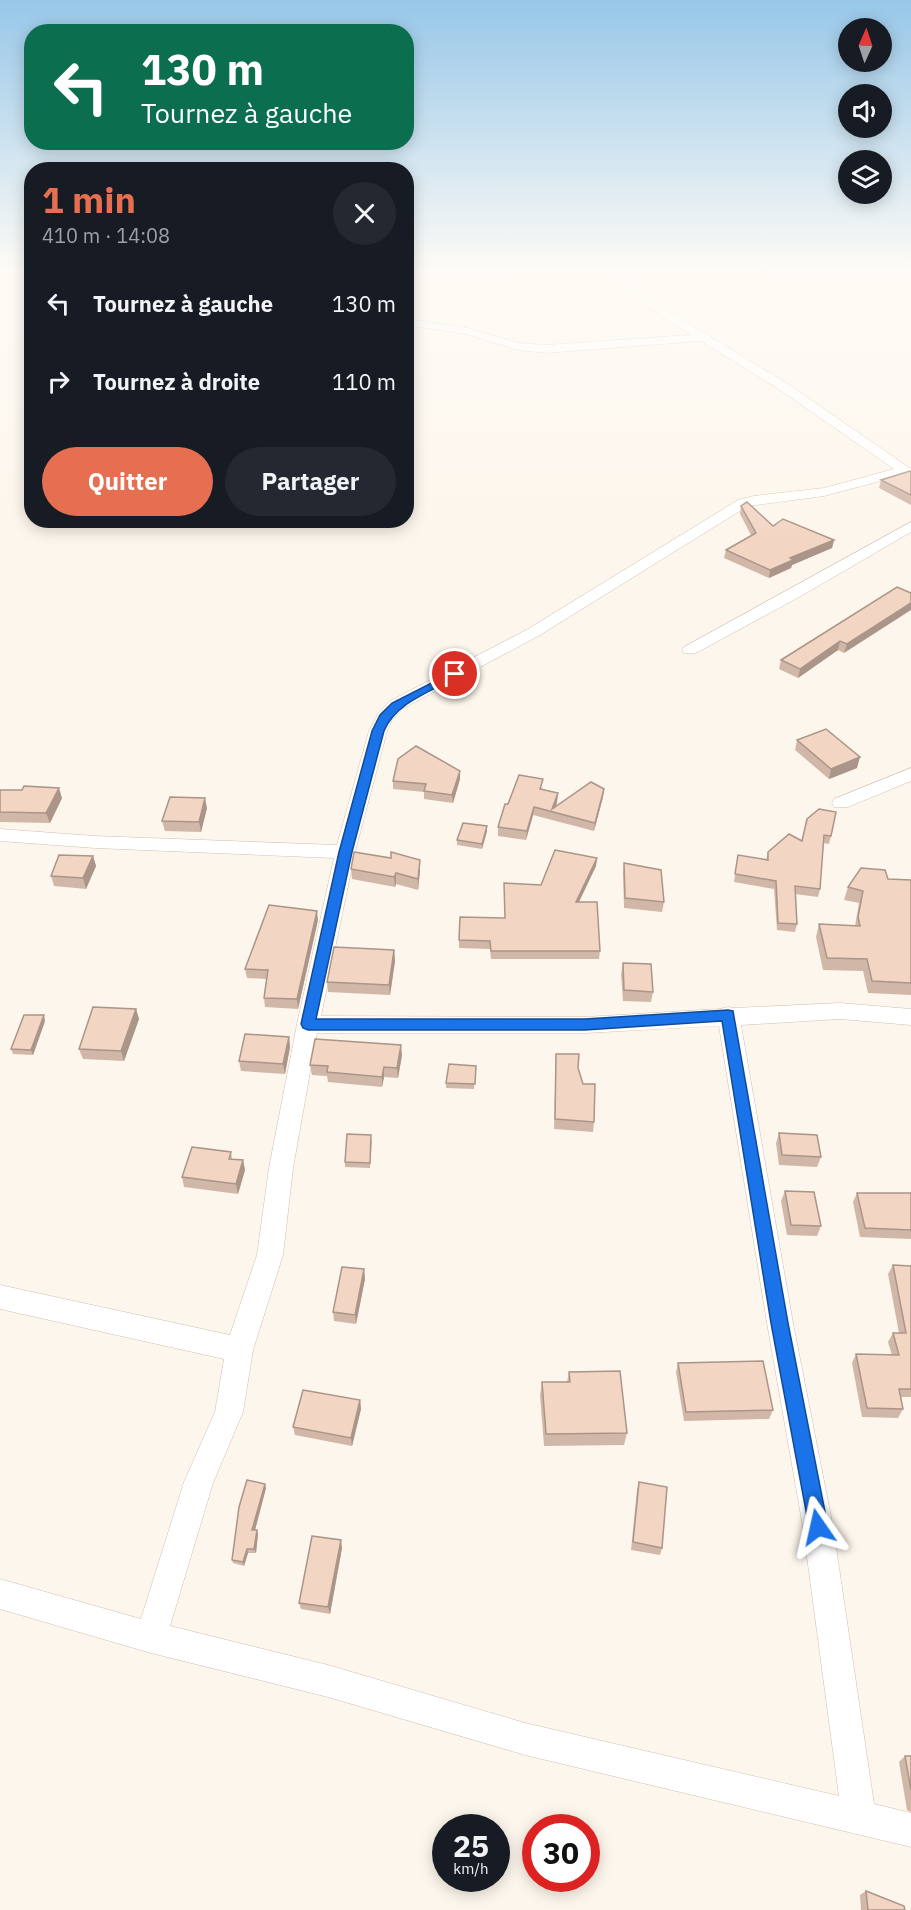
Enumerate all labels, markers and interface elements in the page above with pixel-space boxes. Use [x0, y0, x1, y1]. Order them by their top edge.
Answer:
north arrow [838, 18, 892, 72]
map controls [838, 18, 892, 204]
text: 130 m [141, 42, 264, 97]
icon: left [42, 48, 120, 126]
button: sound [838, 84, 892, 138]
text: Tournez à gauche [141, 95, 352, 130]
button: layers [838, 150, 892, 204]
text: 1 min [42, 176, 136, 223]
button: close [333, 182, 396, 245]
text: 410 m · 14:08 [42, 222, 170, 249]
icon: left [42, 287, 75, 320]
text: Tournez à gauche [93, 289, 273, 318]
text: 130 m [332, 289, 396, 318]
icon: right [42, 365, 75, 398]
text: Tournez à droite [93, 367, 260, 396]
text: 110 m [332, 367, 396, 396]
button: Quitter [42, 447, 213, 516]
button: Partager [225, 447, 396, 516]
pin [429, 648, 480, 699]
icon: arrive [438, 657, 471, 690]
position arrow [786, 1495, 850, 1559]
speed limit sign: 30 [522, 1814, 600, 1892]
text: 25 [453, 1826, 489, 1865]
text: km/h [453, 1859, 489, 1878]

